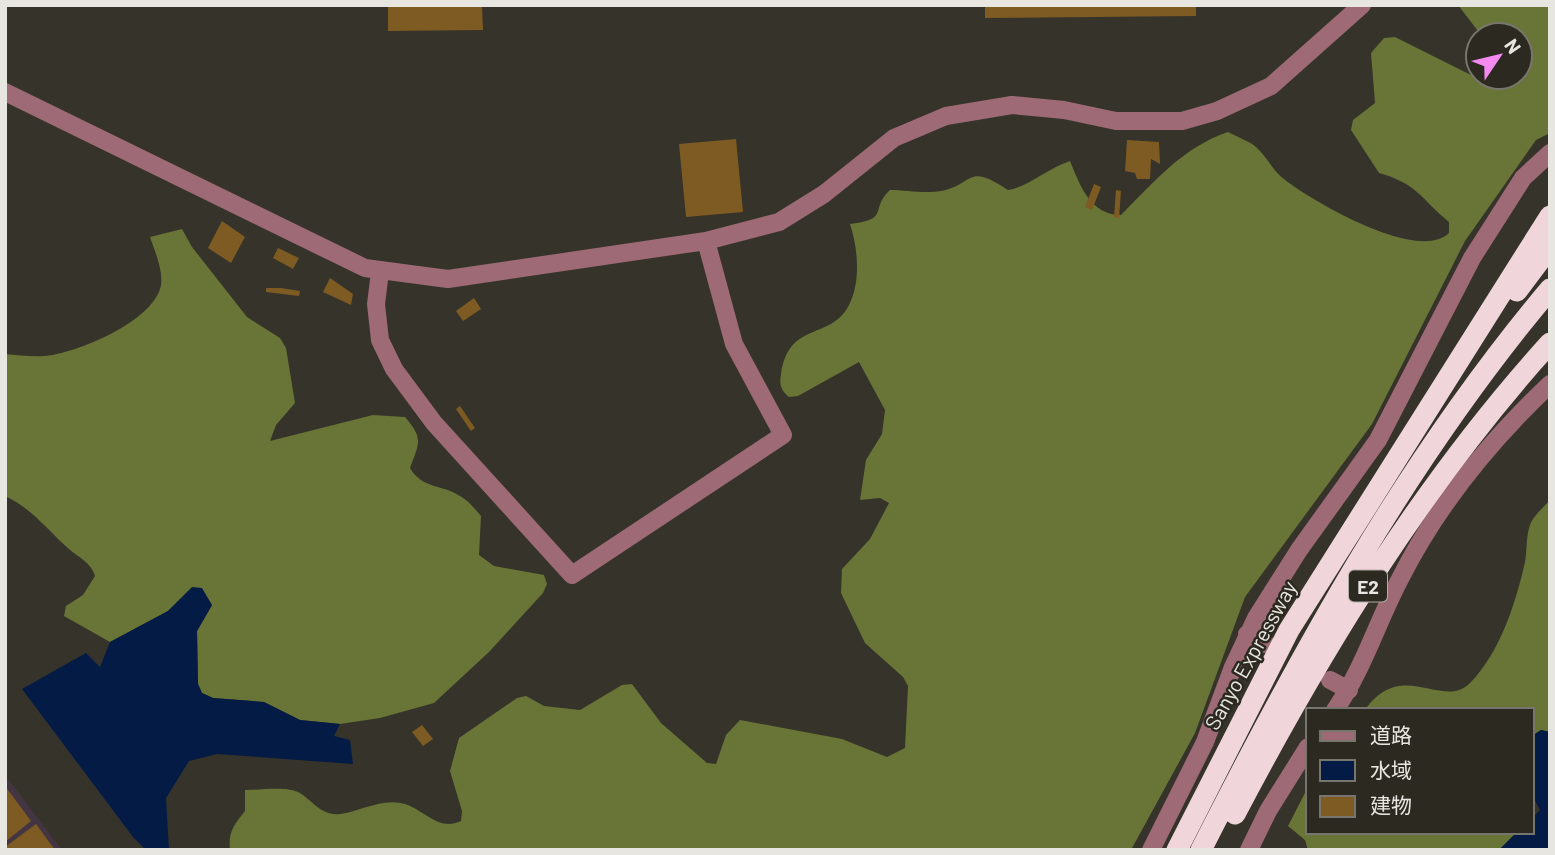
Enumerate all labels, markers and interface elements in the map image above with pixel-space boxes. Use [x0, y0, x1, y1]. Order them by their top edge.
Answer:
north arrow [1464, 21, 1534, 91]
text: N [1500, 34, 1526, 58]
road number: E2 [1349, 570, 1387, 601]
street label: Sanyo Expressway [1199, 576, 1301, 734]
legend [1306, 708, 1534, 834]
text: 道路 [1370, 722, 1412, 747]
text: 水域 [1370, 757, 1412, 782]
text: 建物 [1370, 792, 1412, 817]

